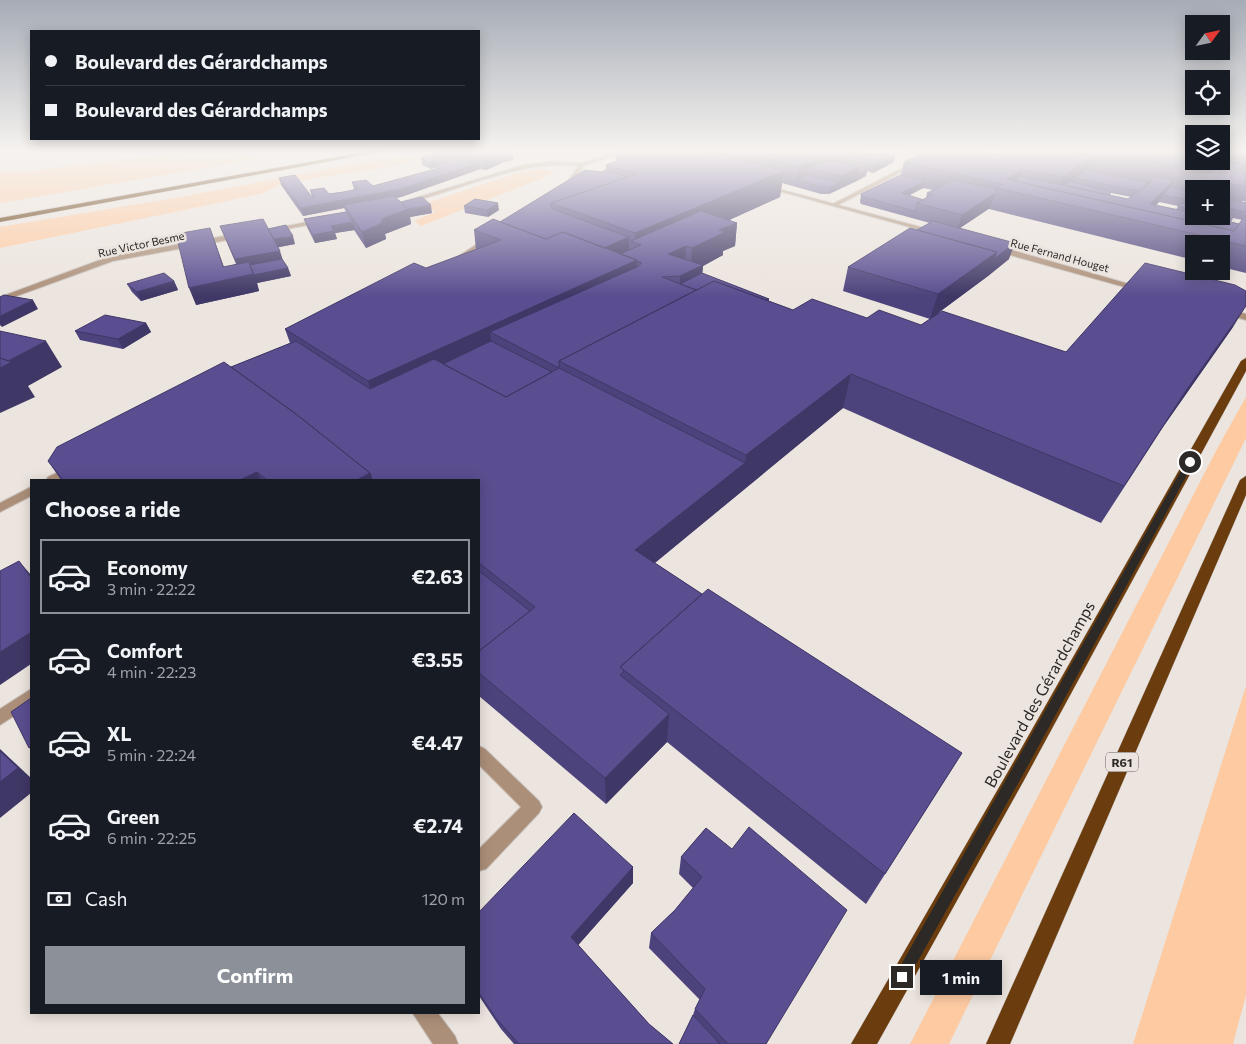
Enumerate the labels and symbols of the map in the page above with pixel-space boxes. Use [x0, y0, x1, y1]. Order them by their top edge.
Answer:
north arrow [1185, 15, 1230, 60]
street label: Rue Victor Besme [97, 228, 186, 260]
street label: Rue Fernand Houget [1009, 236, 1111, 275]
route start [1179, 451, 1201, 473]
street label: Boulevard des Gérardchamps [980, 598, 1098, 790]
road number: R61 [1106, 752, 1138, 772]
callout: 1 min [920, 960, 1002, 994]
route end [891, 966, 913, 988]

